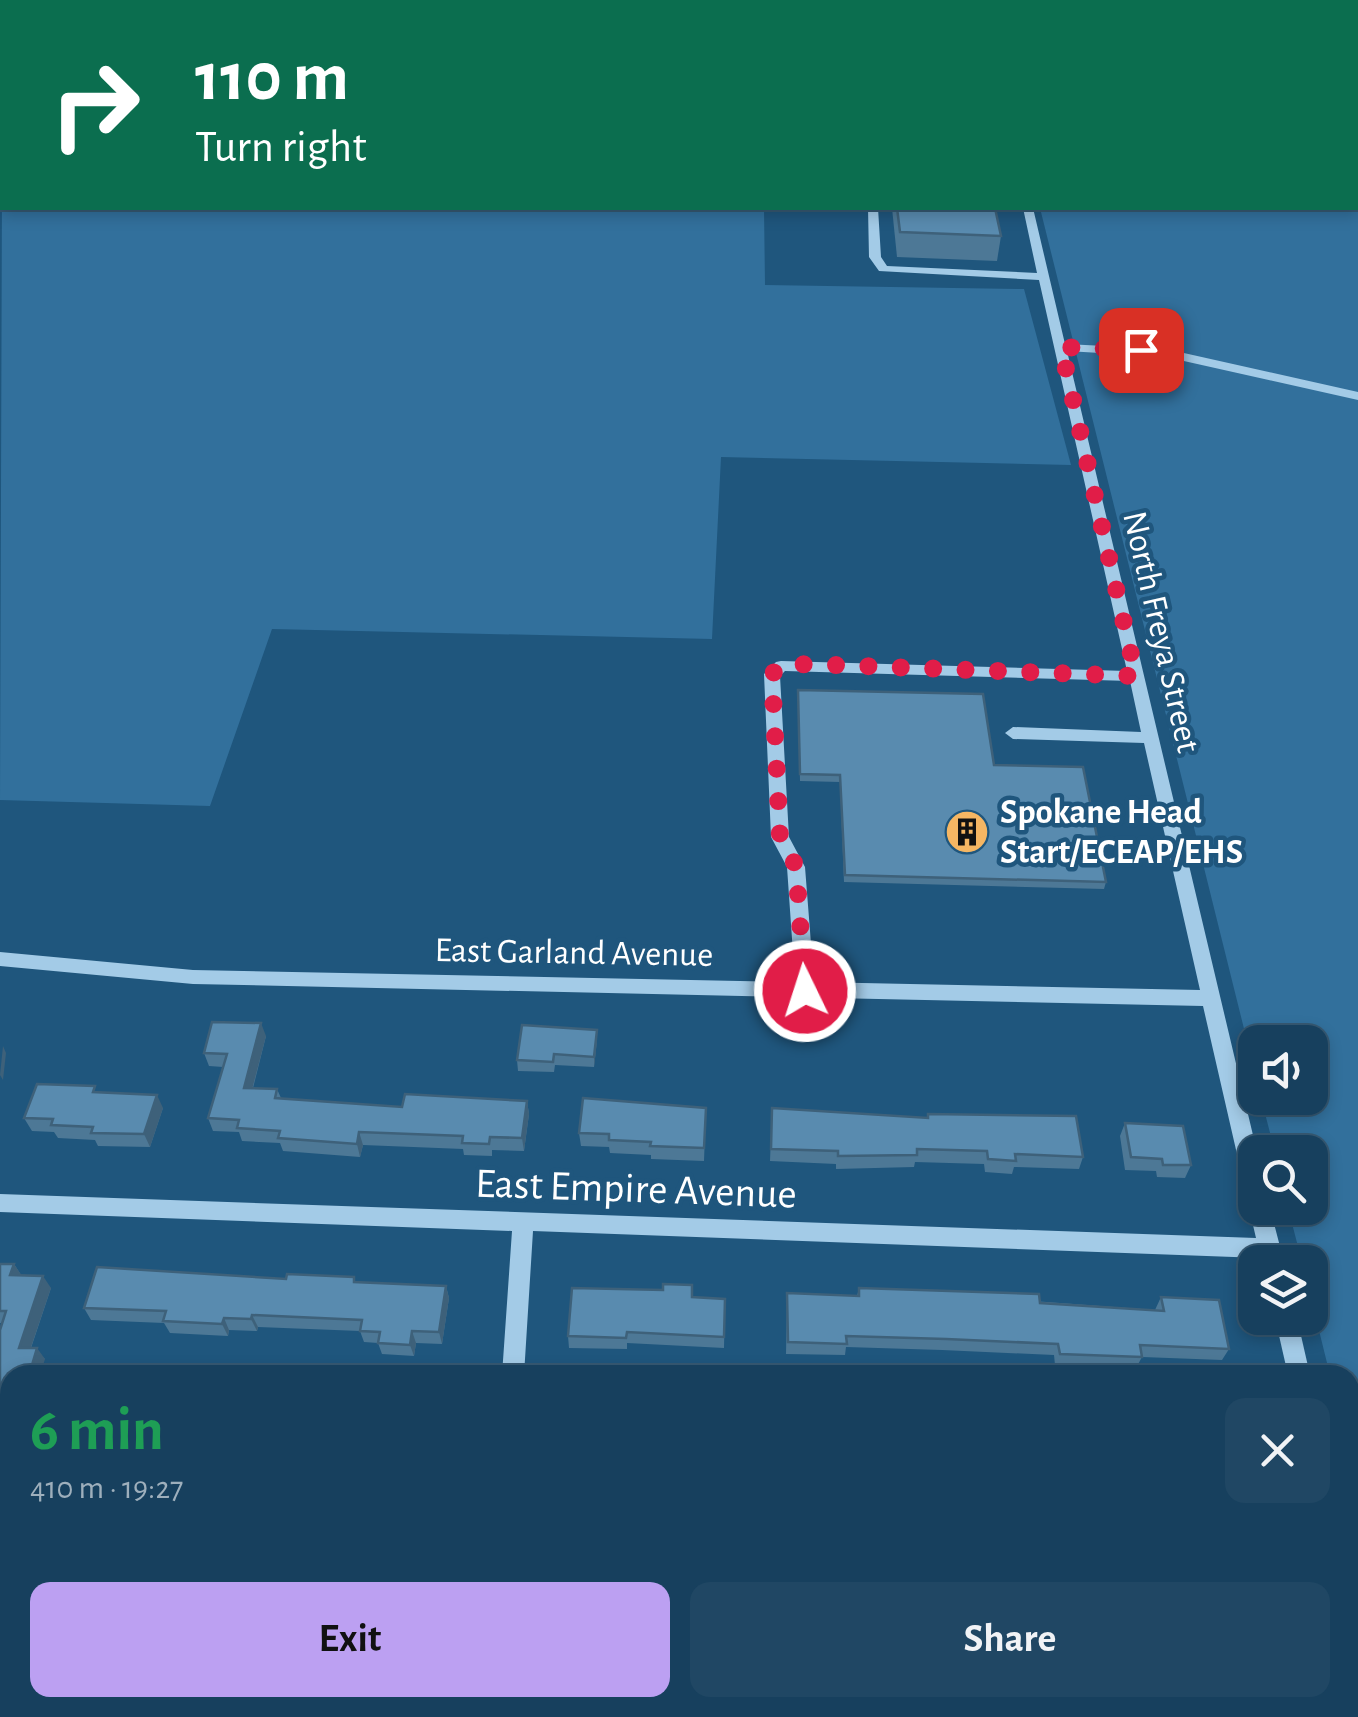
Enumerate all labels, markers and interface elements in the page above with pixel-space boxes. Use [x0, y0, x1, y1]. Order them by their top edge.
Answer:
icon: right [30, 40, 160, 170]
text: 110 m [195, 43, 349, 113]
text: Turn right [195, 125, 367, 170]
pin [1099, 308, 1184, 393]
icon: arrive [1114, 323, 1169, 378]
street label: North Freya Street [1116, 508, 1206, 756]
place label: Spokane Head Start/ECEAP/EHS [1000, 795, 1243, 870]
building icon: Spokane Head Start/ECEAP/EHS [944, 809, 990, 855]
street label: East Garland Avenue [434, 933, 714, 973]
position arrow [753, 939, 857, 1043]
map controls [1238, 1025, 1328, 1335]
button: sound [1238, 1025, 1328, 1115]
button: search [1238, 1135, 1328, 1225]
street label: East Empire Avenue [474, 1162, 798, 1216]
button: layers [1238, 1245, 1328, 1335]
button: close [1225, 1398, 1330, 1503]
text: 6 min [30, 1401, 164, 1461]
text: 410 m · 19:27 [30, 1472, 183, 1504]
button: Exit [30, 1582, 670, 1697]
button: Share [690, 1582, 1330, 1697]

